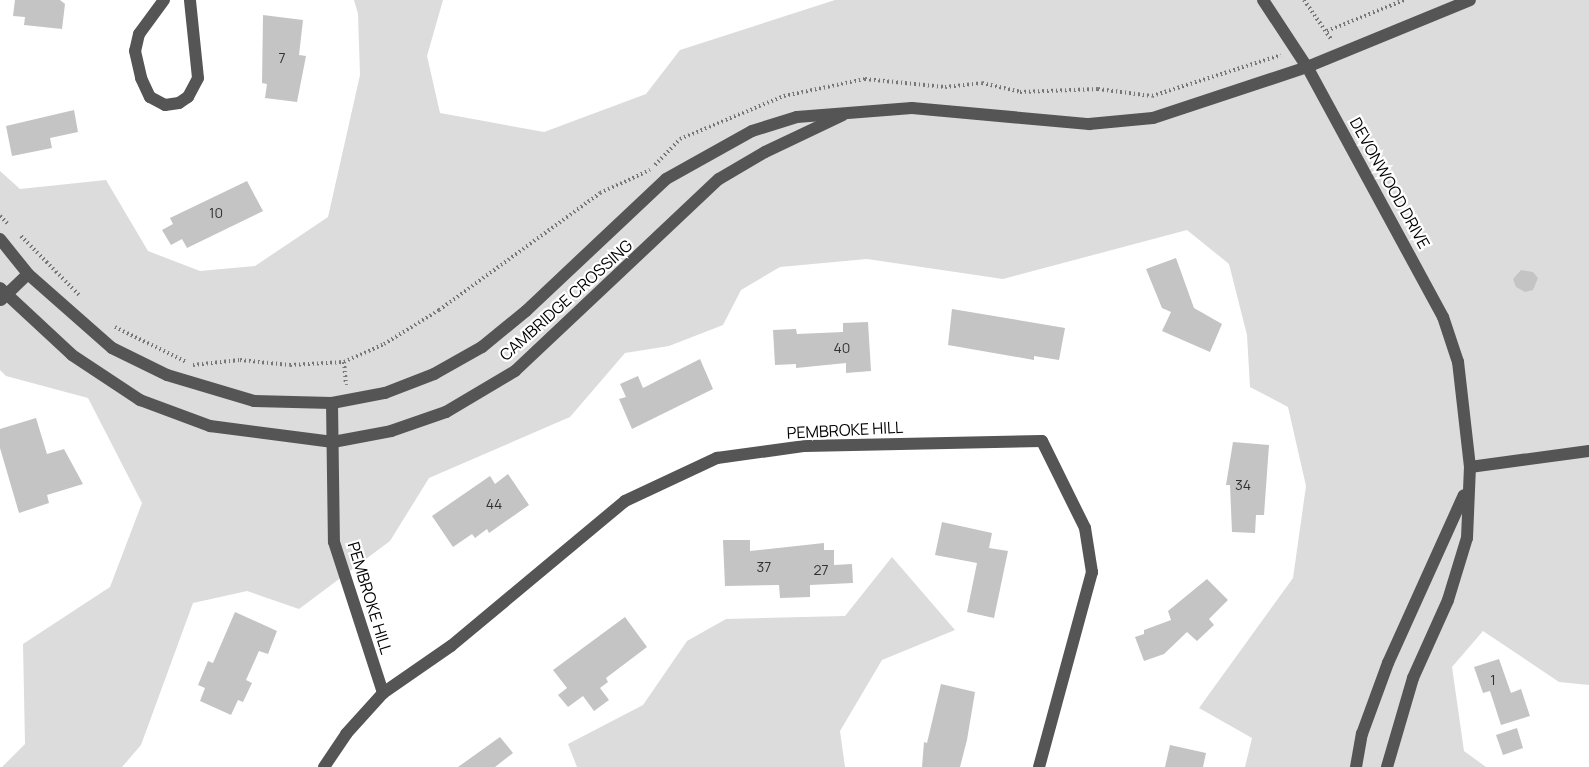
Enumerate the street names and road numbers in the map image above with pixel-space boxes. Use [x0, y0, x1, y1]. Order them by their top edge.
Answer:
street label: DEVONWOOD DRIVE [1346, 114, 1434, 252]
street label: CAMBRIDGE CROSSING [496, 235, 636, 365]
street label: PEMBROKE HILL [786, 417, 904, 443]
street label: PEMBROKE HILL [344, 539, 396, 657]

